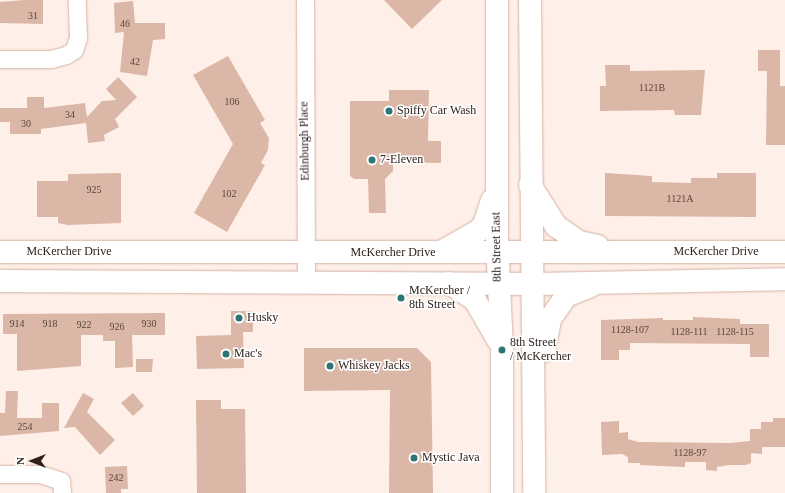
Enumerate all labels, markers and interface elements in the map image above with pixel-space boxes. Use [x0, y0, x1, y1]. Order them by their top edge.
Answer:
house number: 31 [28, 10, 38, 22]
house number: 46 [120, 18, 130, 30]
house number: 42 [130, 56, 140, 68]
house number: 1121B [639, 82, 665, 94]
house number: 106 [224, 96, 240, 108]
street label: Edinburgh Place [297, 101, 313, 181]
place label: Spiffy Car Wash [397, 104, 476, 118]
marker: Spiffy Car Wash [384, 106, 394, 116]
house number: 34 [65, 109, 75, 121]
house number: 30 [21, 118, 31, 130]
place label: 7-Eleven [380, 153, 423, 167]
marker: 7-Eleven [367, 155, 377, 165]
house number: 925 [86, 184, 102, 196]
house number: 102 [222, 188, 236, 200]
house number: 1121A [667, 193, 693, 205]
street label: 8th Street East [489, 212, 505, 282]
street label: McKercher Drive [27, 245, 111, 259]
street label: McKercher Drive [674, 245, 758, 259]
street label: McKercher Drive [351, 246, 435, 260]
place label: McKercher / 8th Street [409, 284, 470, 312]
marker: McKercher / 8th Street [396, 293, 406, 303]
place label: Husky [247, 311, 278, 325]
marker: Husky [234, 313, 244, 323]
house number: 914 [10, 318, 24, 330]
house number: 918 [42, 318, 58, 330]
house number: 930 [142, 318, 156, 330]
house number: 922 [76, 319, 92, 331]
house number: 926 [110, 321, 124, 333]
house number: 1128-107 [611, 324, 649, 336]
house number: 1128-111 [670, 326, 708, 338]
house number: 1128-115 [716, 326, 754, 338]
place label: 8th Street / McKercher [510, 336, 571, 364]
marker: 8th Street / McKercher [497, 345, 507, 355]
place label: Mac's [234, 347, 262, 361]
marker: Mac's [221, 349, 231, 359]
place label: Whiskey Jacks [338, 359, 410, 373]
marker: Whiskey Jacks [325, 361, 335, 371]
house number: 254 [18, 421, 32, 433]
north arrow [12, 441, 52, 481]
house number: 1128-97 [674, 447, 706, 459]
place label: Mystic Java [422, 451, 480, 465]
marker: Mystic Java [409, 453, 419, 463]
text: N [14, 457, 26, 465]
house number: 242 [108, 472, 124, 484]

